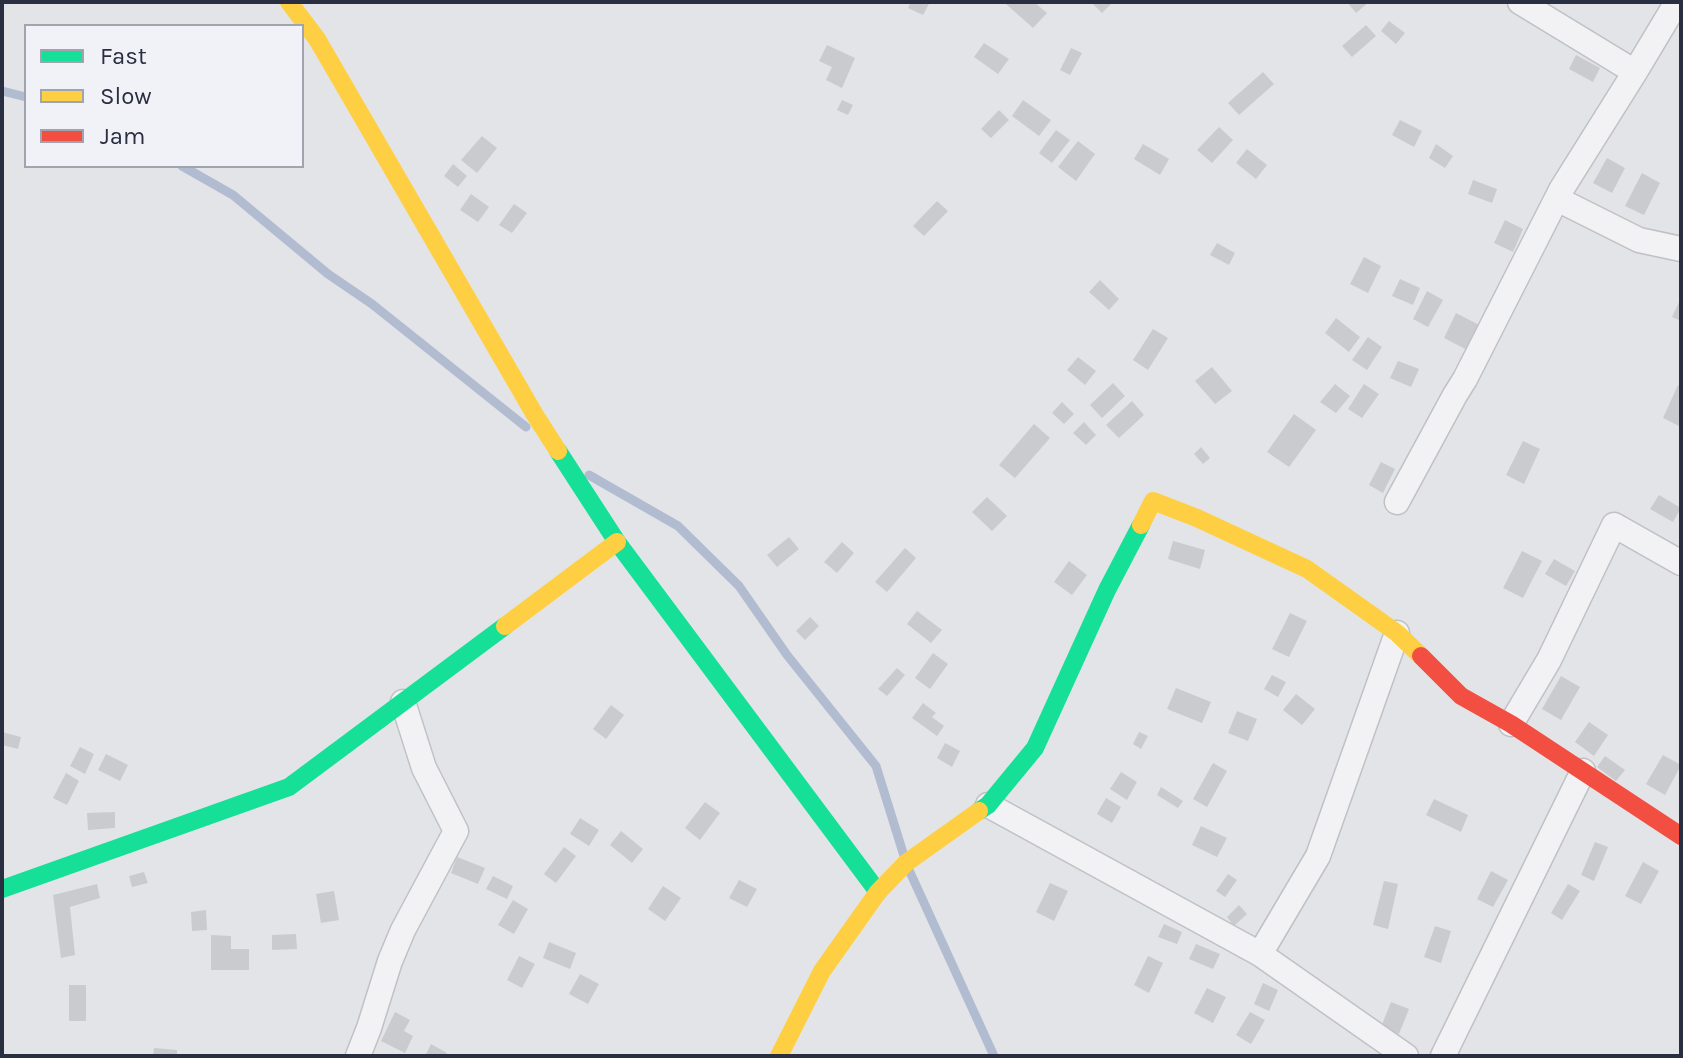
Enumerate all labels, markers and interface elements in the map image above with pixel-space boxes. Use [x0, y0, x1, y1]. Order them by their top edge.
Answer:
legend [24, 24, 304, 168]
text: Fast [100, 42, 147, 70]
text: Slow [100, 82, 152, 110]
text: Jam [100, 122, 145, 150]

